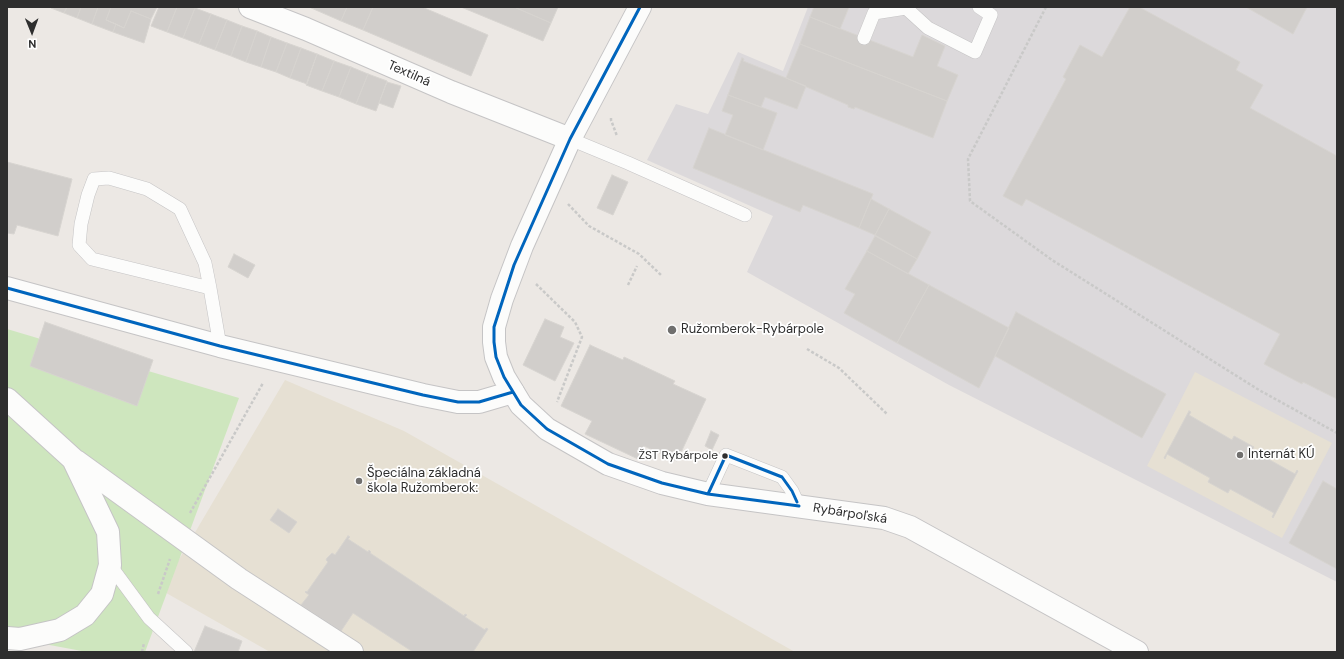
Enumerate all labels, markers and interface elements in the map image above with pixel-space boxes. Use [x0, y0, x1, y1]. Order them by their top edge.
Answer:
north arrow [12, 12, 52, 52]
text: N [28, 37, 36, 51]
street label: Textilná [385, 58, 433, 90]
place label: Ružomberok-Rybárpole [681, 322, 824, 338]
marker: Ružomberok-Rybárpole [666, 324, 678, 336]
place label: Internát KÚ [1248, 447, 1315, 463]
place label: ŽST Rybárpole [638, 449, 718, 463]
marker: Internát KÚ [1235, 450, 1245, 460]
marker: ŽST Rybárpole [720, 451, 730, 461]
place label: Špeciálna základná škola Ružomberok: [367, 466, 481, 497]
marker: Špeciálna základná škola Ružomberok: [354, 476, 364, 486]
street label: Rybárpoľská [812, 500, 888, 528]

